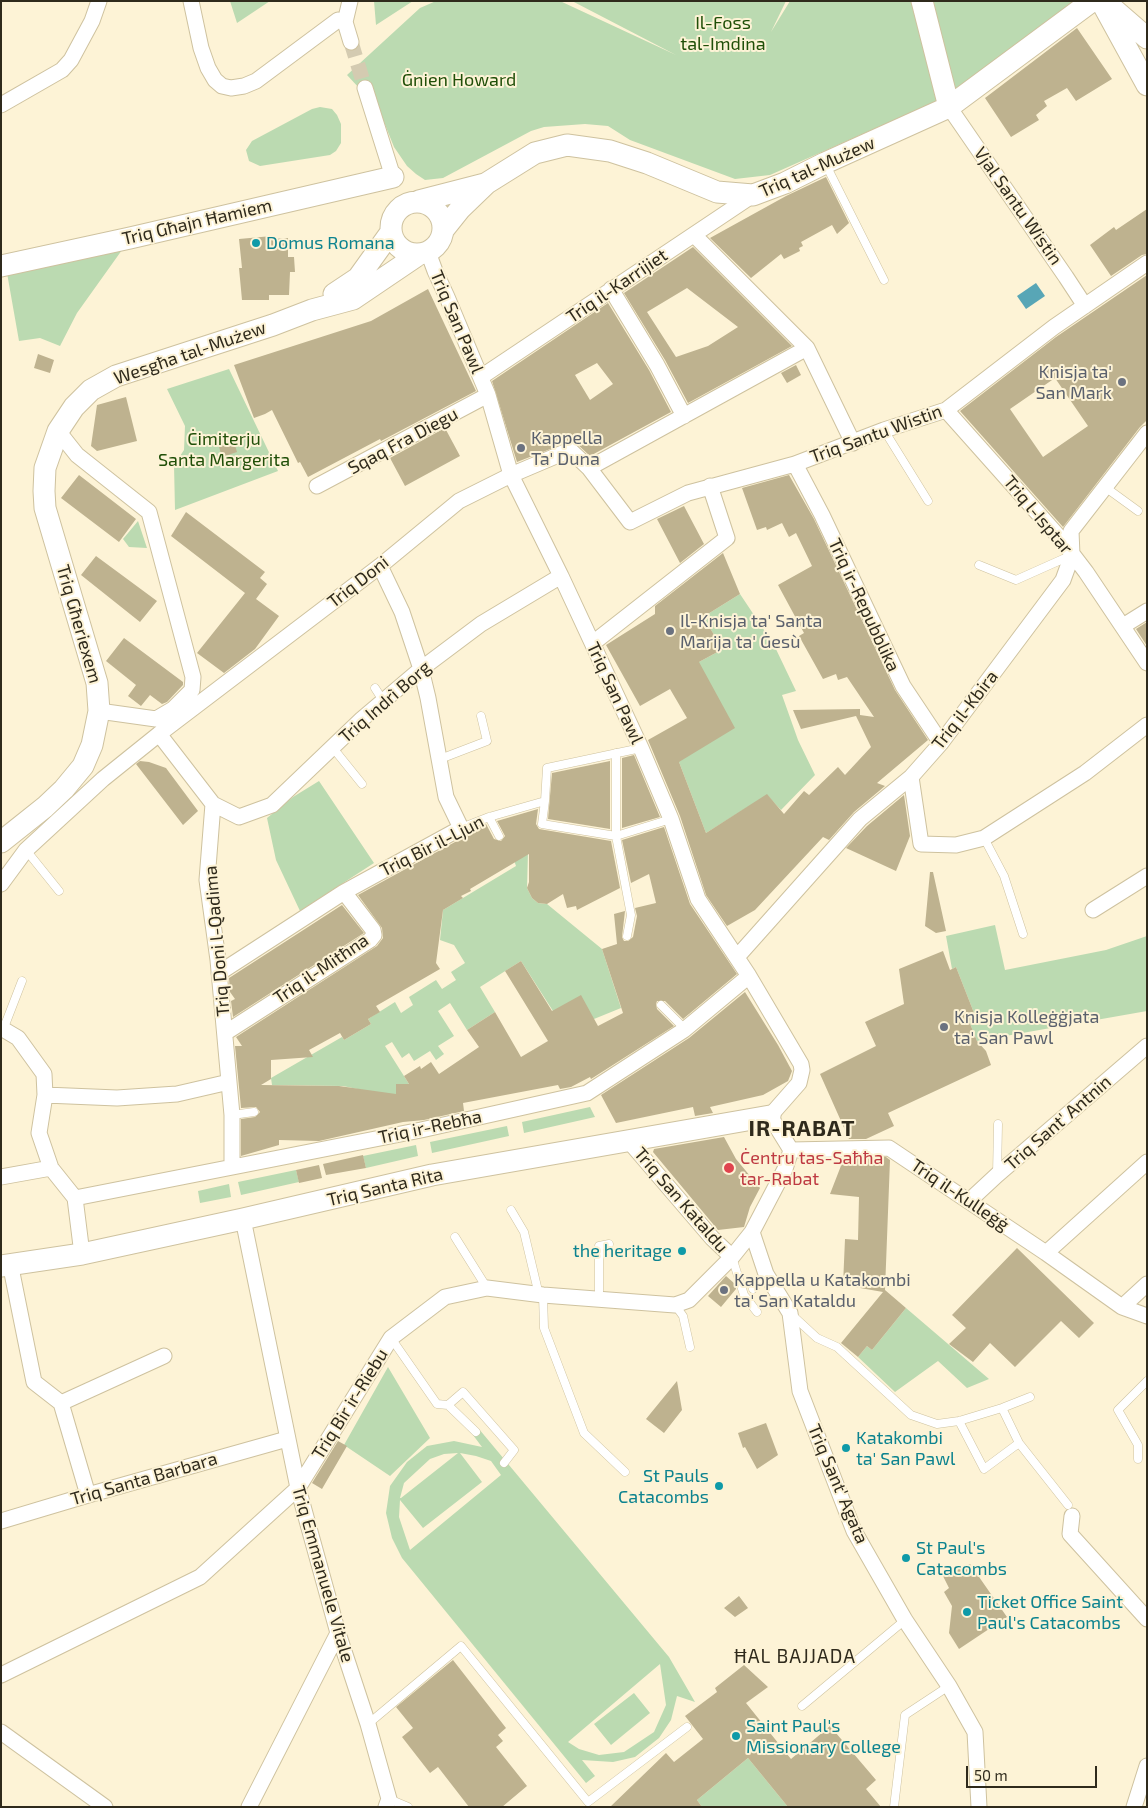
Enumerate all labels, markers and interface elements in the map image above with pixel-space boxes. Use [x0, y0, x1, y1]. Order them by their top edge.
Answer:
park label: Il-Foss tal-Imdina [680, 12, 766, 54]
park label: Ġnien Howard [402, 69, 516, 91]
street label: Triq tal-Mużew [756, 132, 878, 202]
street label: Vjal Santu Wistin [969, 143, 1067, 269]
street label: Triq Għajn Ħamiem [120, 194, 274, 250]
place label: Domus Romana [266, 232, 395, 254]
marker: Domus Romana [250, 237, 262, 249]
street label: Triq il-Karrijiet [562, 244, 672, 328]
street label: Triq San Pawl [426, 267, 488, 377]
street label: Wesgħa tal-Mużew [111, 317, 269, 389]
place label: Knisja ta' San Mark [1036, 361, 1112, 404]
marker: Knisja ta' San Mark [1116, 376, 1128, 388]
street label: Triq Santu Wistin [807, 400, 945, 468]
street label: Sqaq Fra Diegu [344, 403, 462, 479]
place label: Kappella Ta' Duna [531, 427, 603, 469]
park label: Ċimiterju Santa Margerita [158, 428, 290, 470]
marker: Kappella Ta' Duna [515, 442, 527, 454]
street label: Triq l-Isptar [999, 471, 1077, 559]
street label: Triq ir-Repubblika [824, 535, 904, 675]
street label: Triq Doni [323, 551, 393, 613]
street label: Triq Għeriexem [52, 562, 106, 686]
place label: Il-Knisja ta' Santa Marija ta' Ġesù [680, 610, 822, 652]
marker: Il-Knisja ta' Santa Marija ta' Ġesù [664, 625, 676, 637]
street label: Triq San Pawl [582, 639, 648, 747]
street label: Triq Indrì Borg [335, 656, 435, 748]
street label: Triq il-Kbira [927, 666, 1003, 754]
street label: Triq Bir il-Ljun [376, 811, 488, 881]
street label: Triq Doni l-Qadima [200, 865, 234, 1017]
street label: Triq il-Mitħna [269, 929, 373, 1009]
place label: Knisja Kolleġġjata ta' San Pawl [954, 1006, 1099, 1048]
marker: Knisja Kolleġġjata ta' San Pawl [938, 1021, 950, 1033]
street label: Triq Sant' Antnin [1000, 1071, 1116, 1175]
street label: Triq ir-Rebħa [376, 1106, 484, 1148]
district label: IR-RABAT [748, 1116, 856, 1142]
street label: Triq San Kataldu [629, 1143, 733, 1257]
place label: Ċentru tas-Saħħa tar-Rabat [740, 1147, 883, 1190]
street label: Triq il-Kulleġġ [907, 1154, 1013, 1236]
marker: Ċentru tas-Saħħa tar-Rabat [722, 1161, 736, 1175]
street label: Triq Santa Rita [325, 1163, 445, 1211]
place label: the heritage [573, 1240, 672, 1262]
marker: the heritage [676, 1245, 688, 1257]
place label: Kappella u Katakombi ta' San Kataldu [734, 1269, 911, 1312]
marker: Kappella u Katakombi ta' San Kataldu [718, 1284, 730, 1296]
street label: Triq Bir ir-Riebu [307, 1345, 393, 1463]
street label: Triq Sant' Agata [803, 1421, 873, 1547]
place label: Katakombi ta' San Pawl [856, 1427, 955, 1470]
marker: Katakombi ta' San Pawl [840, 1442, 852, 1454]
street label: Triq Santa Barbara [68, 1448, 220, 1510]
place label: St Pauls Catacombs [618, 1465, 709, 1508]
marker: St Pauls Catacombs [713, 1480, 725, 1492]
street label: Triq Emmanuele Vitale [287, 1483, 359, 1665]
place label: St Paul's Catacombs [916, 1537, 1007, 1580]
marker: St Paul's Catacombs [900, 1552, 912, 1564]
place label: Ticket Office Saint Paul's Catacombs [977, 1591, 1123, 1634]
marker: Ticket Office Saint Paul's Catacombs [961, 1606, 973, 1618]
district label: ĦAL BAJJADA [733, 1646, 857, 1668]
place label: Saint Paul's Missionary College [746, 1715, 901, 1758]
marker: Saint Paul's Missionary College [730, 1730, 742, 1742]
scale bar [968, 1756, 1099, 1788]
text: 50 m [974, 1766, 1008, 1784]

